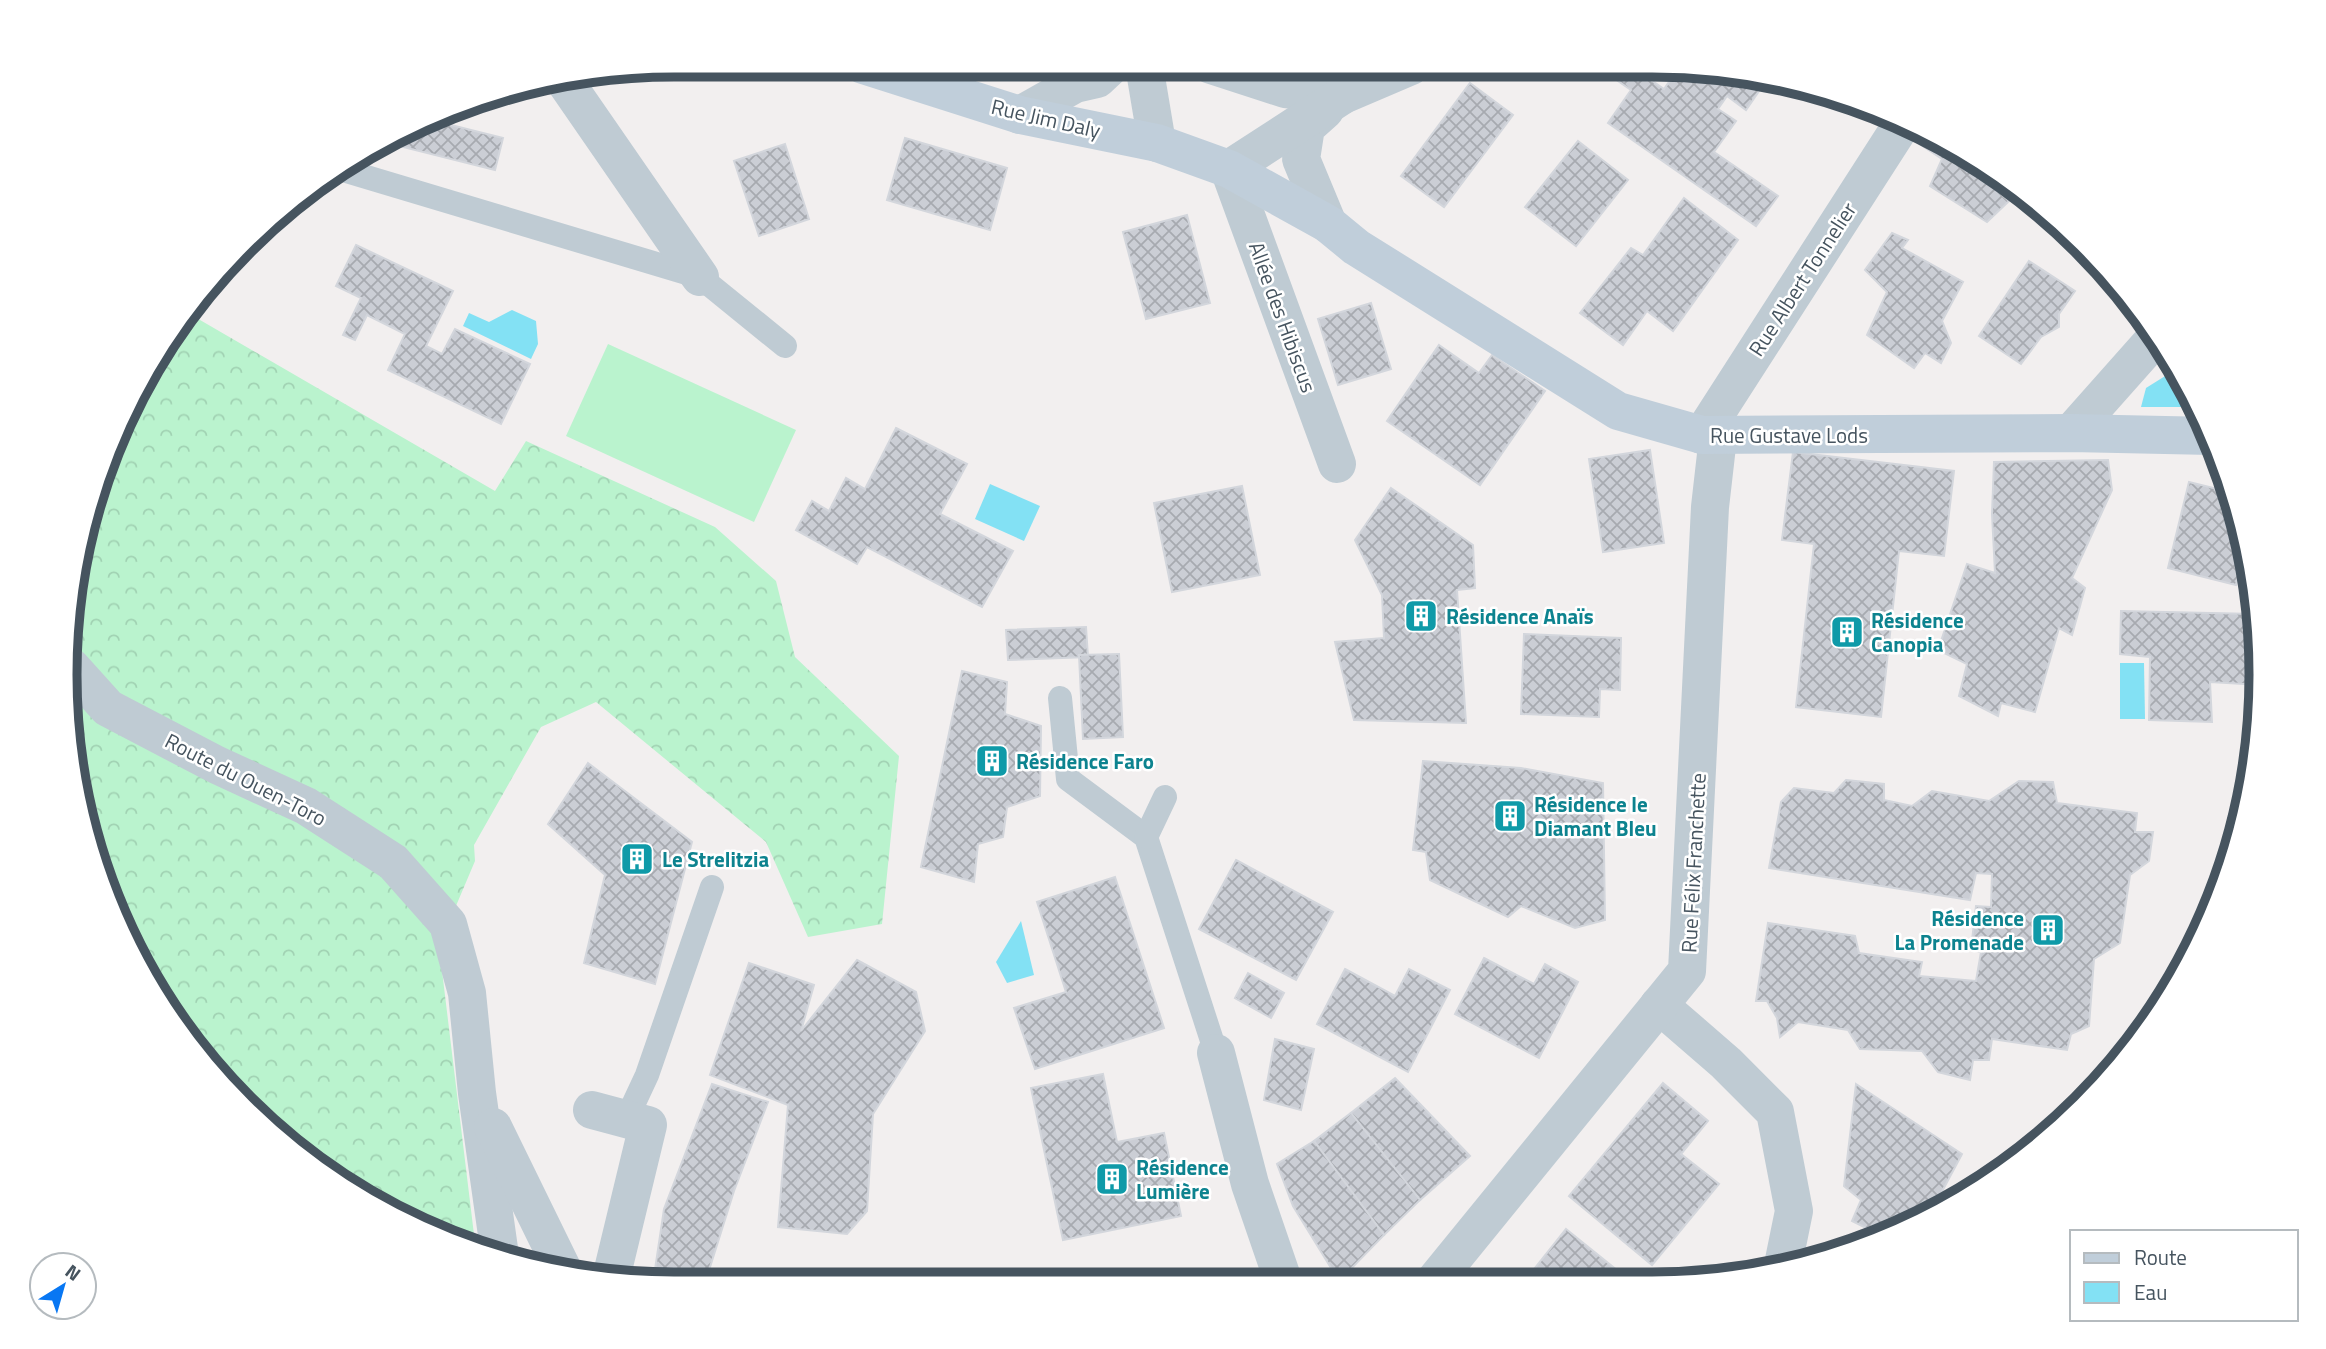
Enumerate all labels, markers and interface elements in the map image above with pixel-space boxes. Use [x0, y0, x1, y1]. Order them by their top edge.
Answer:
street label: Rue Jim Daly [988, 90, 1104, 146]
street label: Rue Albert Tonnelier [1740, 196, 1864, 362]
street label: Allée des Hibiscus [1241, 237, 1325, 397]
street label: Rue Gustave Lods [1710, 419, 1868, 451]
building icon: Résidence Anaïs [1402, 597, 1440, 635]
place label: Résidence Anaïs [1446, 600, 1594, 632]
place label: Résidence Canopia [1871, 604, 1964, 660]
building icon: Résidence Canopia [1828, 613, 1866, 651]
street label: Route du Ouen-Toro [160, 724, 332, 834]
building icon: Résidence Faro [973, 742, 1011, 780]
place label: Résidence Faro [1016, 745, 1154, 777]
street label: Rue Félix Franchette [1672, 772, 1714, 954]
place label: Résidence le Diamant Bleu [1534, 788, 1657, 844]
building icon: Résidence le Diamant Bleu [1491, 797, 1529, 835]
building icon: Le Strelitzia [618, 840, 656, 878]
place label: Le Strelitzia [662, 843, 769, 875]
place label: Résidence La Promenade [1894, 902, 2024, 958]
building icon: Résidence La Promenade [2029, 911, 2067, 949]
place label: Résidence Lumière [1136, 1151, 1229, 1207]
building icon: Résidence Lumière [1093, 1160, 1131, 1198]
legend [2070, 1230, 2298, 1321]
text: Route [2134, 1241, 2187, 1273]
north arrow [28, 1251, 98, 1321]
text: N [60, 1256, 88, 1288]
text: Eau [2134, 1276, 2167, 1308]

